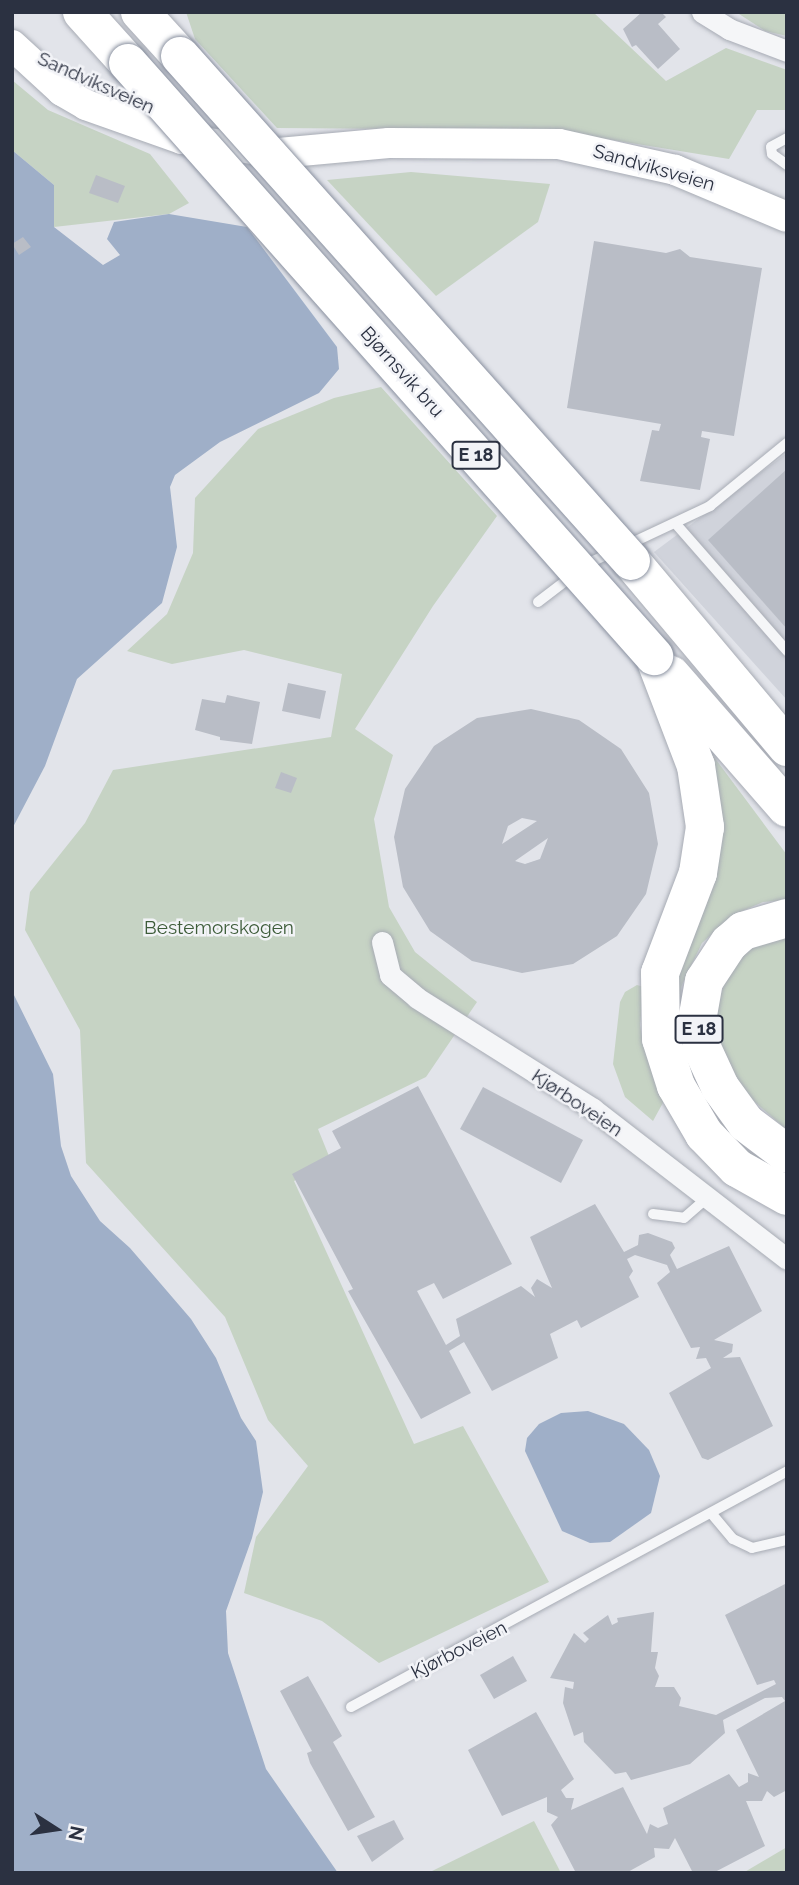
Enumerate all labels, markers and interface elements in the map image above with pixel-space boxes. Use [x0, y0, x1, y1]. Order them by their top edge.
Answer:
street label: Sandviksveien [34, 47, 158, 119]
street label: Sandviksveien [591, 140, 717, 196]
street label: Bjørnsvik bru [355, 322, 449, 422]
road number: E 18 [452, 440, 500, 470]
park label: Bestemorskogen [144, 917, 294, 939]
road number: E 18 [674, 1014, 724, 1044]
street label: Kjørboveien [527, 1064, 627, 1142]
street label: Kjørboveien [407, 1616, 511, 1684]
north arrow [21, 1794, 91, 1864]
text: N [64, 1824, 89, 1843]

